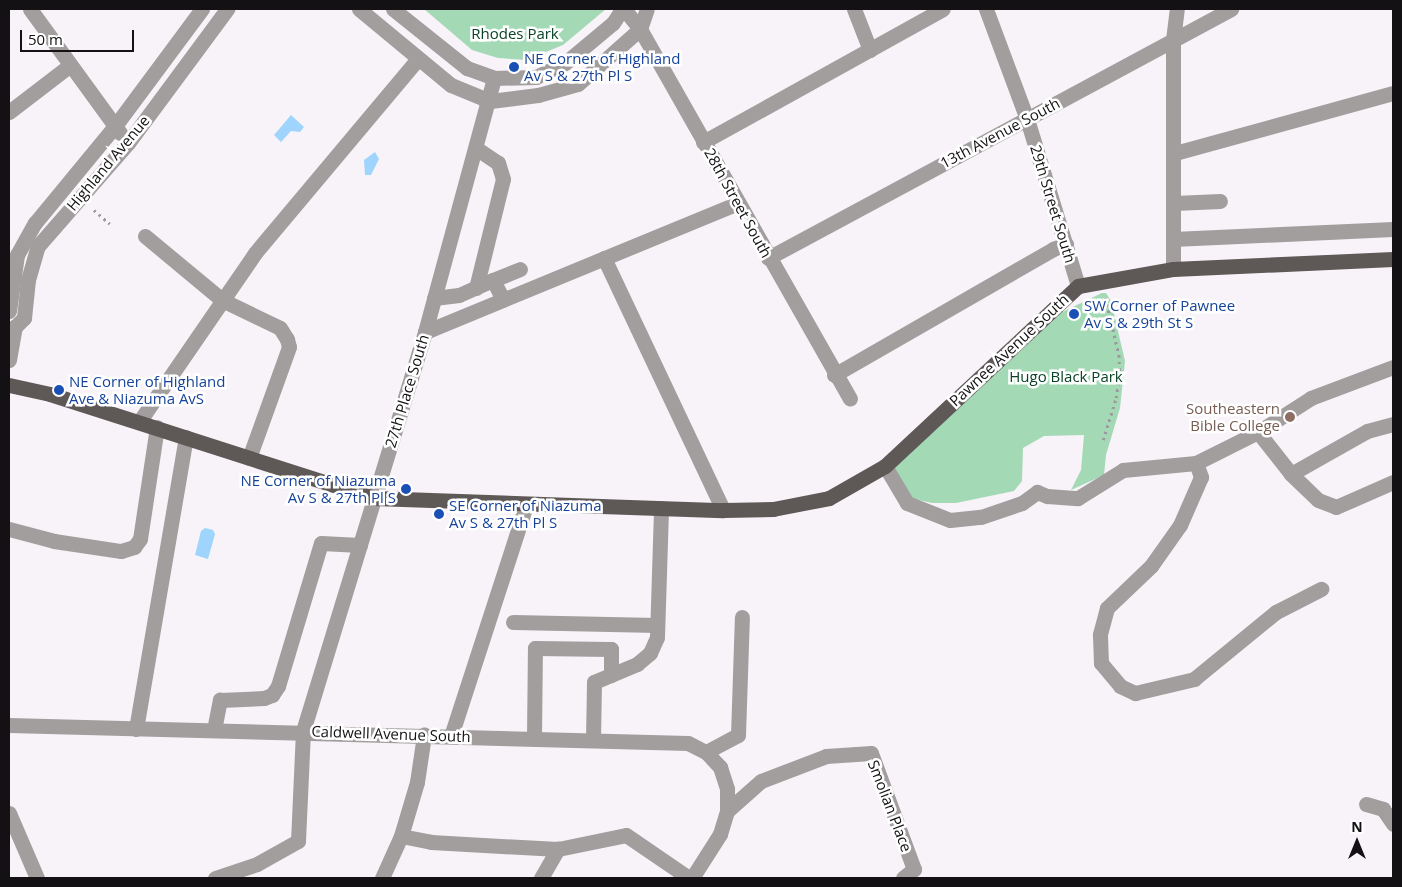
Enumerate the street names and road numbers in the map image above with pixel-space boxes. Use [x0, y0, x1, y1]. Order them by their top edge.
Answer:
street label: 13th Avenue South [937, 94, 1063, 172]
street label: Highland Avenue [63, 112, 153, 214]
street label: 29th Street South [1027, 143, 1079, 265]
street label: 28th Street South [700, 145, 776, 261]
street label: Pawnee Avenue South [946, 290, 1072, 410]
street label: 27th Place South [381, 332, 433, 450]
street label: Caldwell Avenue South [311, 722, 471, 746]
street label: Smolian Place [864, 758, 916, 854]

